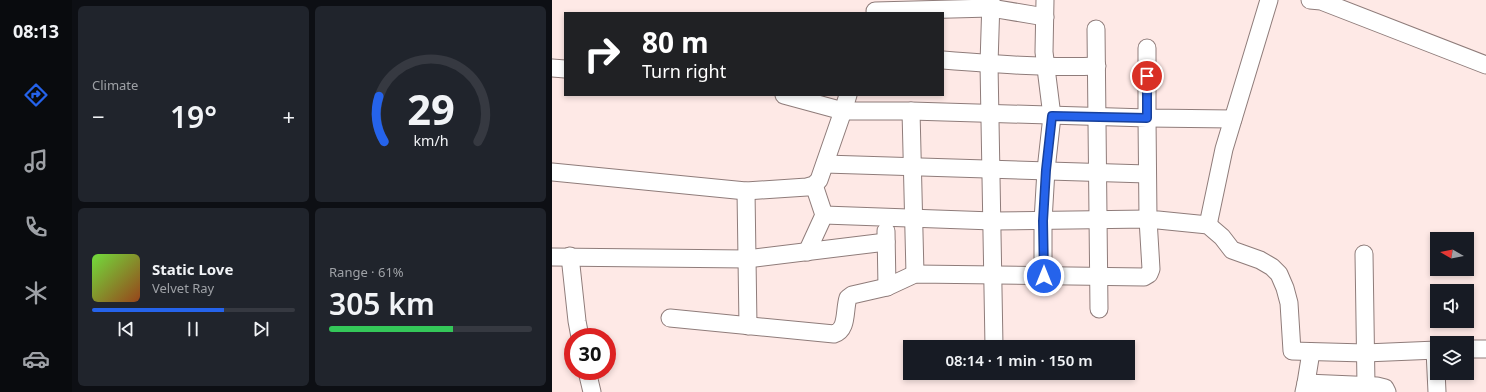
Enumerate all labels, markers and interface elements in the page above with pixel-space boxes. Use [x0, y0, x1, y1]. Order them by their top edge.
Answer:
text: 08:13 [13, 19, 59, 43]
text: 80 m [642, 23, 709, 61]
icon: right [576, 28, 628, 80]
text: Turn right [642, 59, 726, 83]
pin [1130, 59, 1164, 93]
icon: arrive [1136, 65, 1158, 87]
text: Climate [92, 76, 138, 94]
icon: directions [22, 81, 50, 109]
text: 29 [407, 81, 454, 137]
text: 19° [170, 96, 217, 137]
text: − [92, 101, 105, 131]
text: + [282, 101, 295, 131]
text: km/h [413, 131, 448, 150]
icon: music [22, 147, 50, 175]
icon: phone [22, 213, 50, 241]
north arrow [1430, 232, 1474, 276]
map controls [1430, 232, 1474, 380]
position arrow [1023, 255, 1065, 297]
text: Static Love [152, 259, 233, 279]
text: Range · 61% [329, 263, 404, 281]
icon: climate [22, 279, 50, 307]
text: Velvet Ray [152, 279, 214, 297]
text: 305 km [329, 283, 435, 324]
button: sound [1430, 284, 1474, 328]
icon: previous [115, 318, 137, 340]
icon: pause [182, 318, 204, 340]
icon: next [250, 318, 272, 340]
speed limit sign: 30 [564, 328, 616, 380]
button: layers [1430, 336, 1474, 380]
icon: car [22, 345, 50, 373]
text: 08:14 · 1 min · 150 m [945, 350, 1093, 370]

